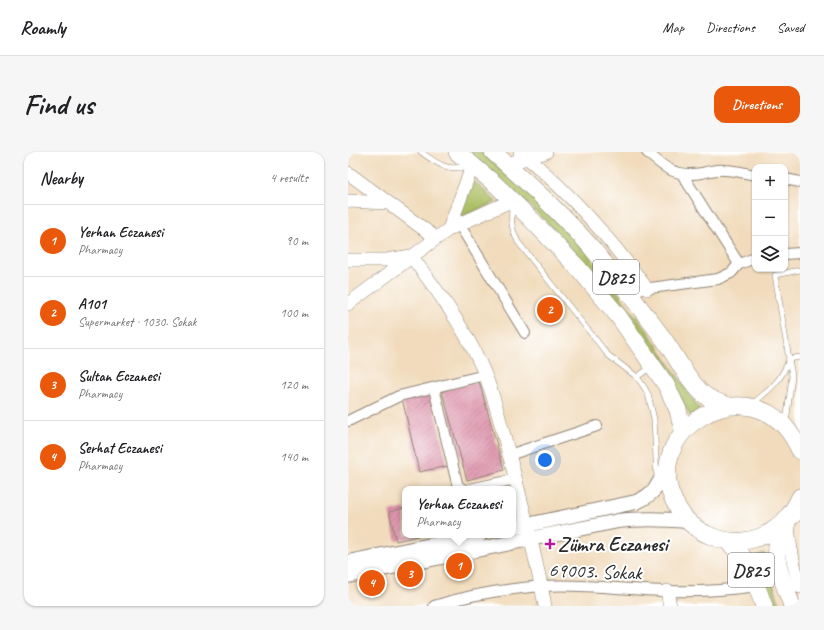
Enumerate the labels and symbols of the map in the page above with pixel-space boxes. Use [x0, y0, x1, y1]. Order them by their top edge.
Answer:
road number: D825 [593, 260, 639, 294]
pin: 2 [537, 295, 563, 325]
your location [535, 450, 555, 470]
place label: Zümra Eczanesi [558, 532, 671, 557]
marker: Zümra Eczanesi [545, 539, 555, 549]
pin: 1 [446, 551, 472, 581]
road number: D825 [728, 553, 774, 587]
street label: 69003. Sokak [548, 557, 644, 586]
pin: 3 [397, 559, 423, 589]
pin: 4 [359, 568, 385, 598]

